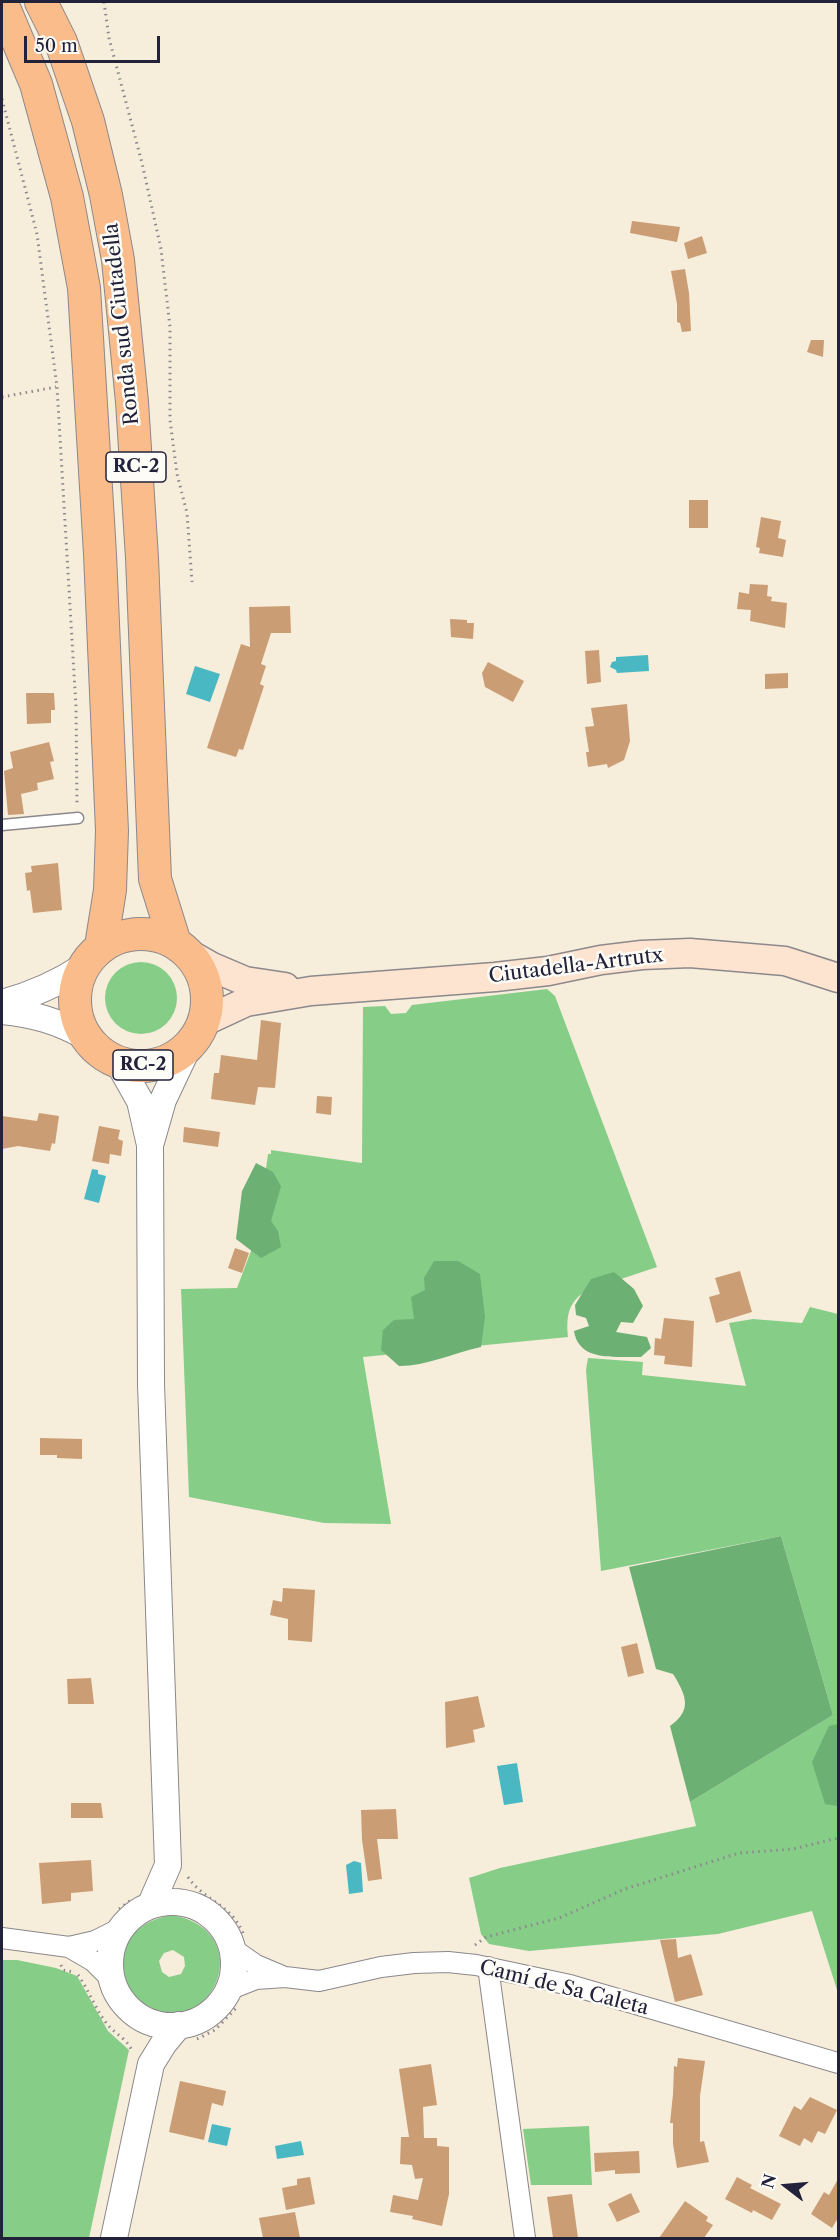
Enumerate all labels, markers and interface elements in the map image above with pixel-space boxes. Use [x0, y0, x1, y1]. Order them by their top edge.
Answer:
scale bar [27, 24, 164, 62]
text: 50 m [35, 35, 78, 57]
street label: Ronda sud Ciutadella [99, 222, 145, 426]
road number: RC-2 [106, 452, 166, 482]
street label: Ciutadella-Artrutx [487, 943, 665, 989]
road number: RC-2 [113, 1050, 173, 1080]
street label: Camí de Sa Caleta [477, 1955, 651, 2021]
north arrow [756, 2156, 816, 2216]
text: N [757, 2172, 780, 2190]

